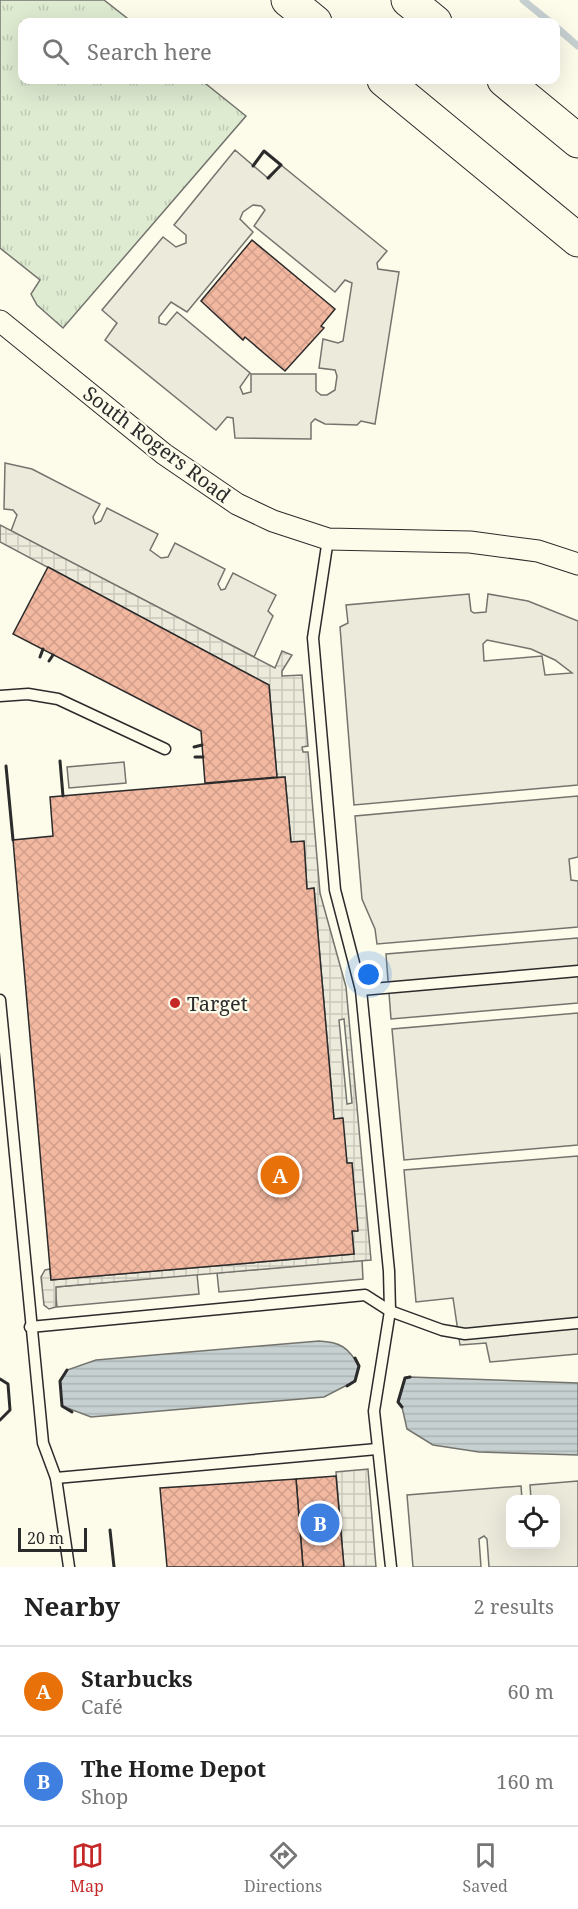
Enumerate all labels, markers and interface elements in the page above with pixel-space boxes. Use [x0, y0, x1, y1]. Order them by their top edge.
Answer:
search box [18, 18, 560, 84]
icon: search [39, 35, 72, 68]
text: Search here [87, 36, 212, 66]
street label: South Rogers Road [78, 380, 236, 508]
your location [354, 960, 383, 989]
place label: Target [187, 990, 248, 1017]
marker: Target [168, 996, 182, 1010]
pin: A [260, 1152, 300, 1198]
map controls [506, 1495, 560, 1549]
button: locate [506, 1495, 560, 1549]
pin: B [300, 1500, 340, 1546]
scale bar [18, 1525, 87, 1552]
text: 20 m [27, 1527, 64, 1549]
text: Nearby [24, 1588, 120, 1624]
text: 2 results [474, 1593, 554, 1620]
text: Starbucks [81, 1663, 193, 1693]
text: A [36, 1678, 51, 1705]
text: 60 m [508, 1678, 554, 1705]
text: Café [81, 1693, 123, 1720]
text: The Home Depot [81, 1753, 266, 1783]
text: B [37, 1768, 50, 1795]
text: 160 m [496, 1768, 554, 1795]
text: Shop [81, 1783, 128, 1810]
tab: Map [70, 1839, 104, 1897]
tab: Directions [244, 1839, 322, 1897]
tab: Saved [463, 1839, 508, 1897]

